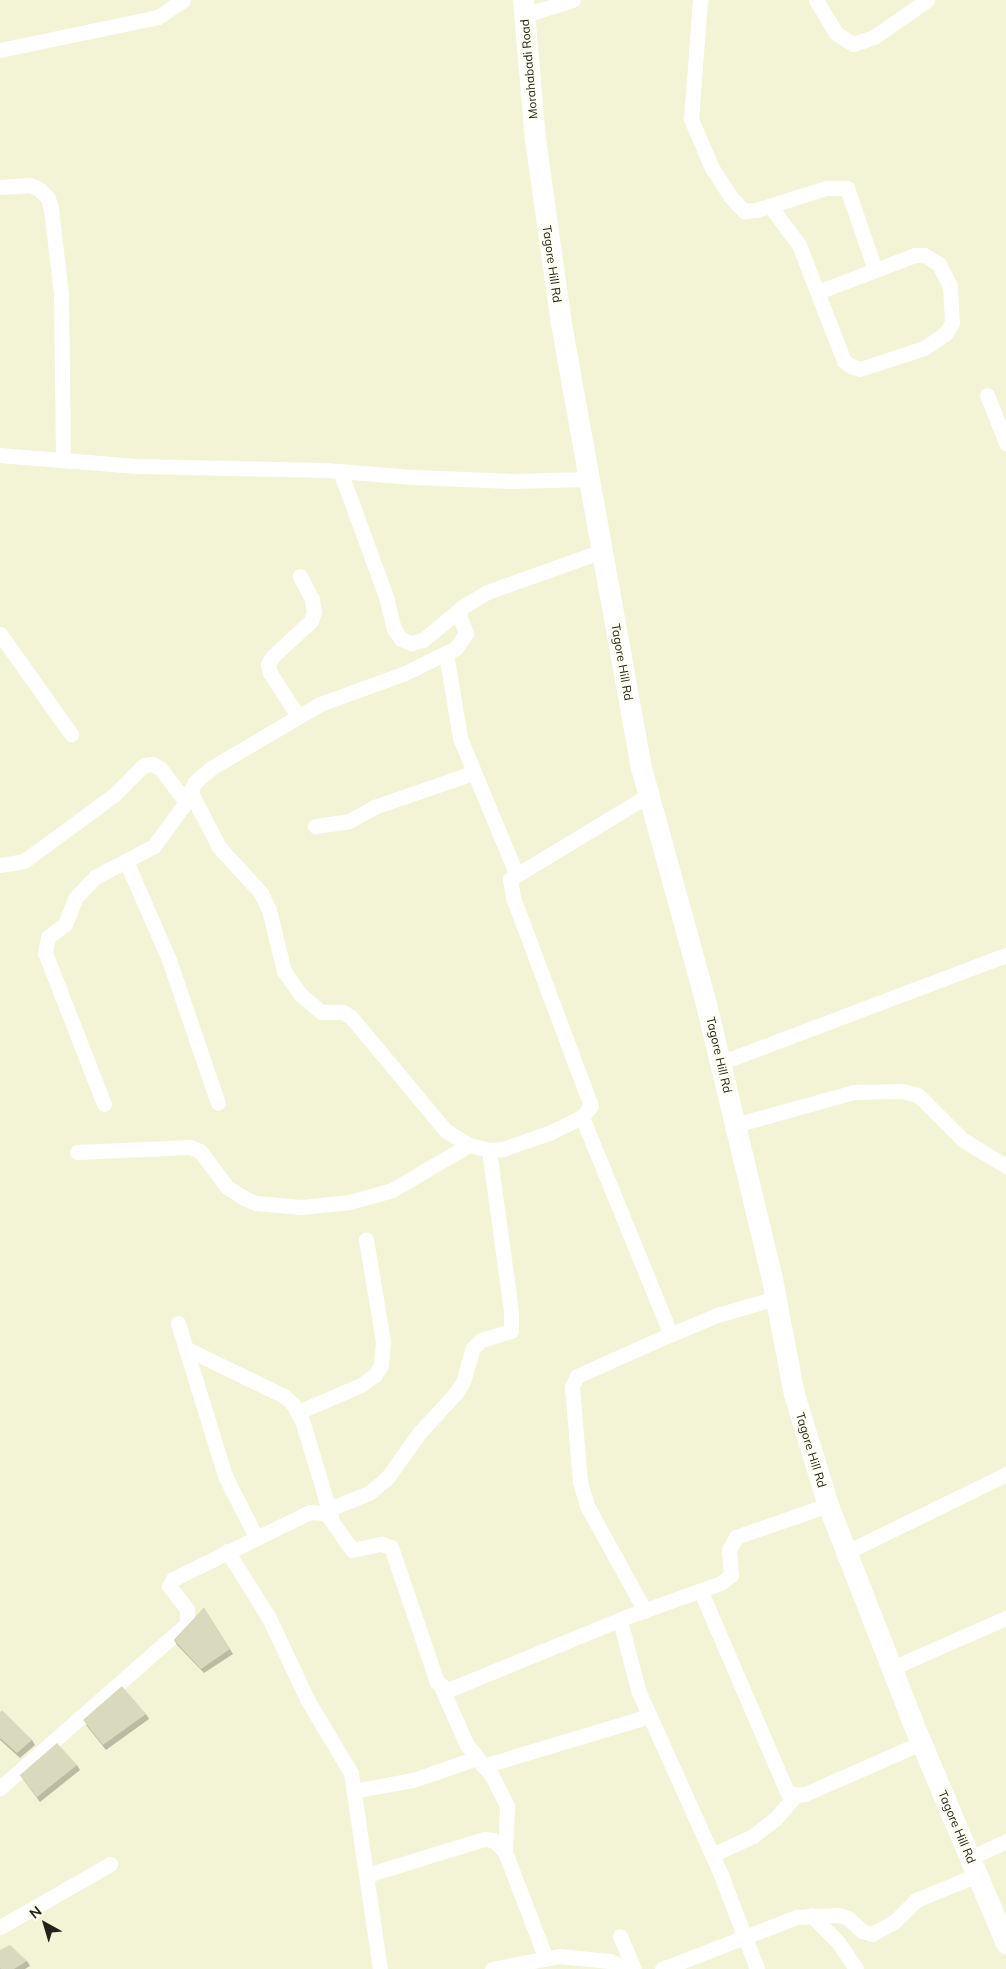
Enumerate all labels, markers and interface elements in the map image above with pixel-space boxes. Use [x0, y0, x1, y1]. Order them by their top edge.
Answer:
street label: Morahabadi Road [517, 19, 541, 119]
street label: Tagore Hill Rd [539, 224, 565, 304]
street label: Tagore Hill Rd [608, 622, 636, 702]
street label: Tagore Hill Rd [703, 1015, 735, 1095]
street label: Tagore Hill Rd [793, 1411, 829, 1489]
street label: Tagore Hill Rd [935, 1788, 979, 1866]
north arrow [20, 1899, 70, 1949]
text: N [26, 1902, 45, 1923]

